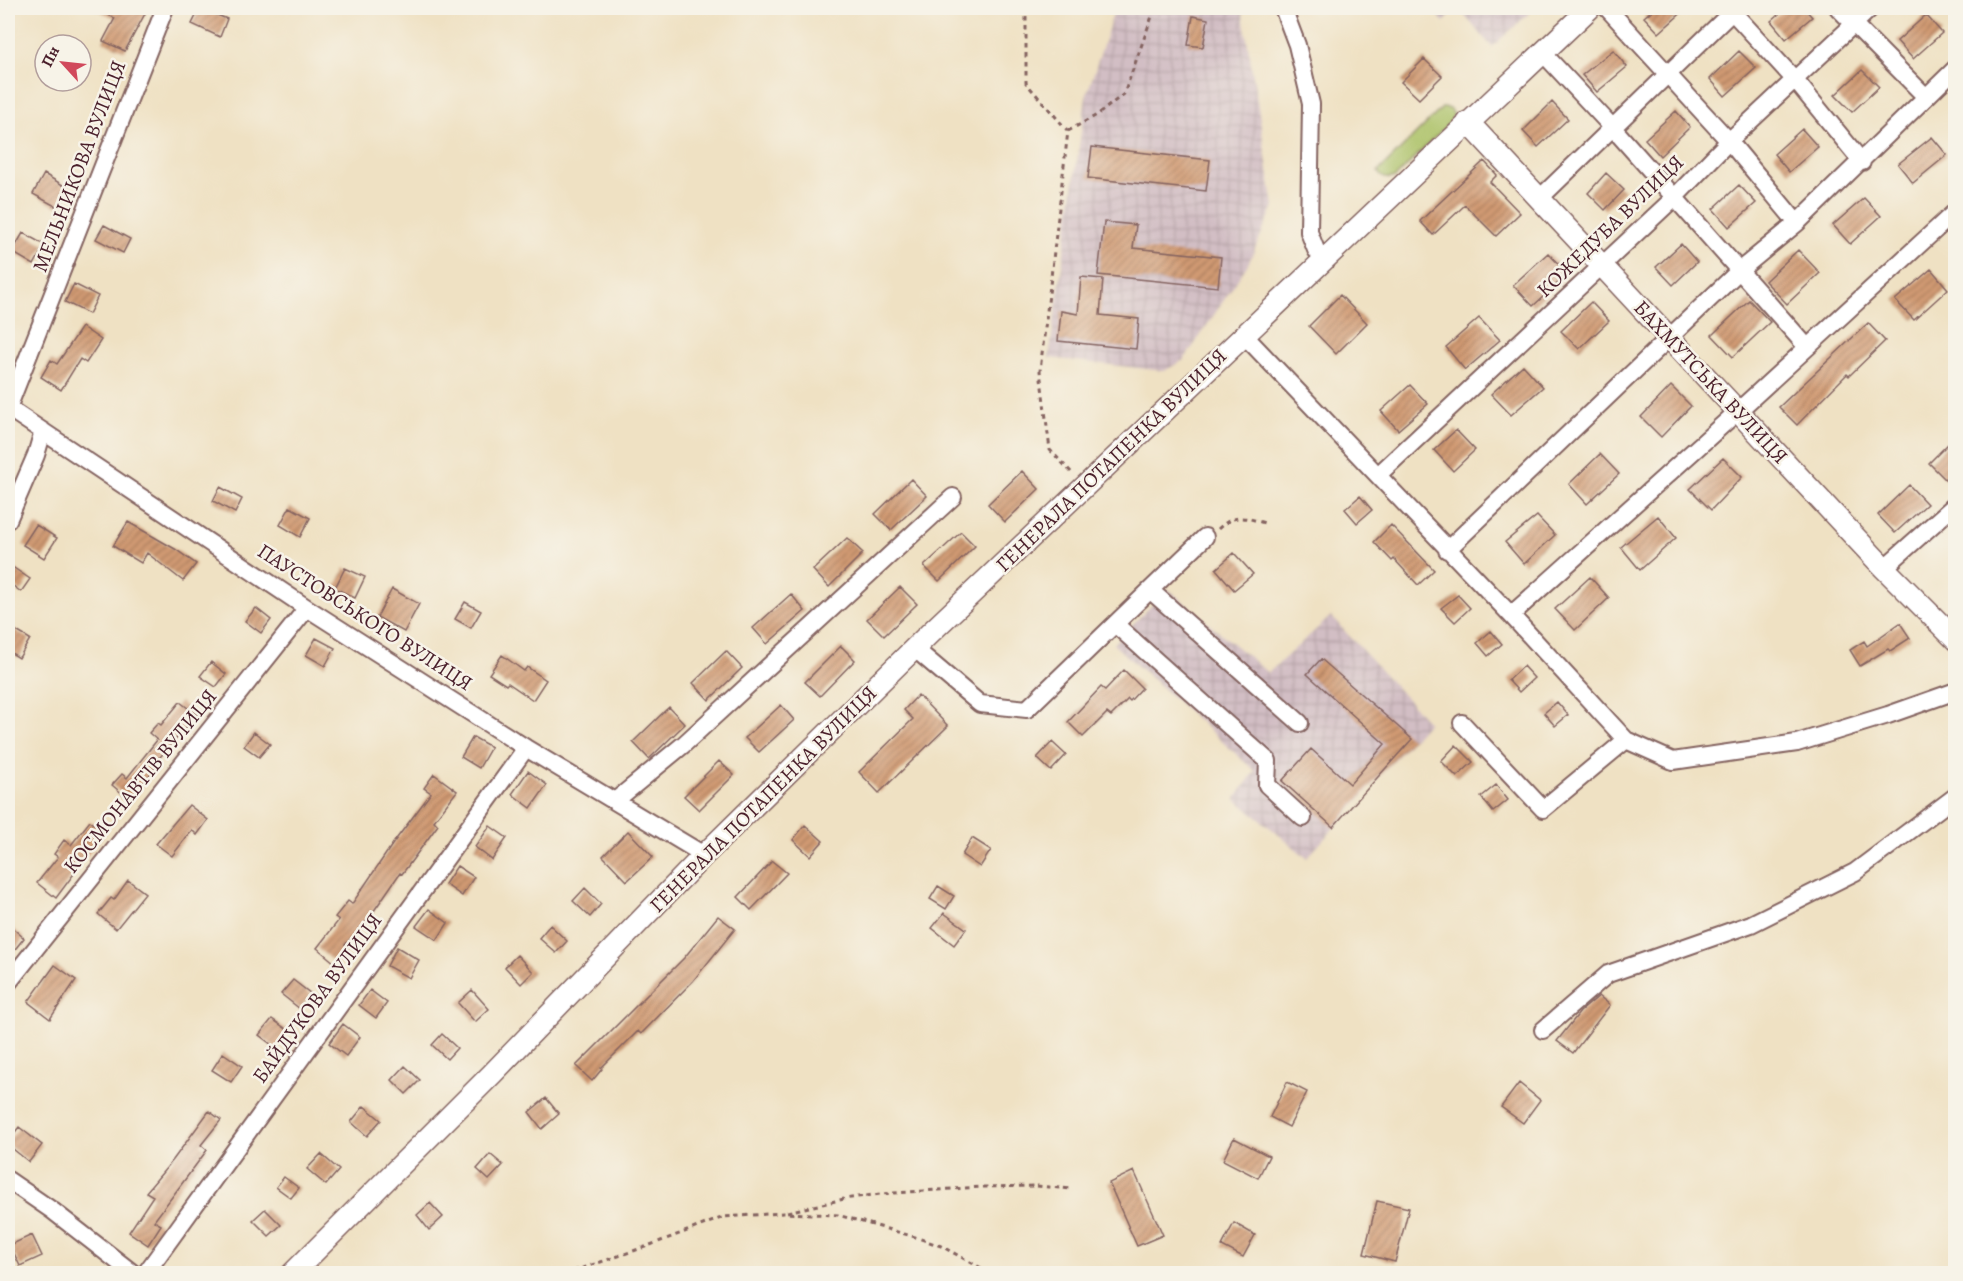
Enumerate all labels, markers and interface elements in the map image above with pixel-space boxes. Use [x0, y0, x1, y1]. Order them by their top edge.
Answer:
north arrow [33, 33, 93, 93]
text: Пн [36, 42, 65, 71]
street label: МЕЛЬНИКОВА ВУЛИЦЯ [26, 56, 132, 276]
street label: КОЖЕДУБА ВУЛИЦЯ [1530, 148, 1690, 304]
street label: БАХМУТСЬКА ВУЛИЦЯ [1628, 294, 1794, 470]
street label: ГЕНЕРАЛА ПОТАПЕНКА ВУЛИЦЯ [989, 342, 1233, 578]
street label: ПАУСТОВСЬКОГО ВУЛИЦЯ [252, 537, 478, 697]
street label: ГЕНЕРАЛА ПОТАПЕНКА ВУЛИЦЯ [643, 679, 883, 919]
street label: КОСМОНАВТІВ ВУЛИЦЯ [57, 683, 223, 879]
street label: БАЙДУКОВА ВУЛИЦЯ [246, 907, 388, 1089]

